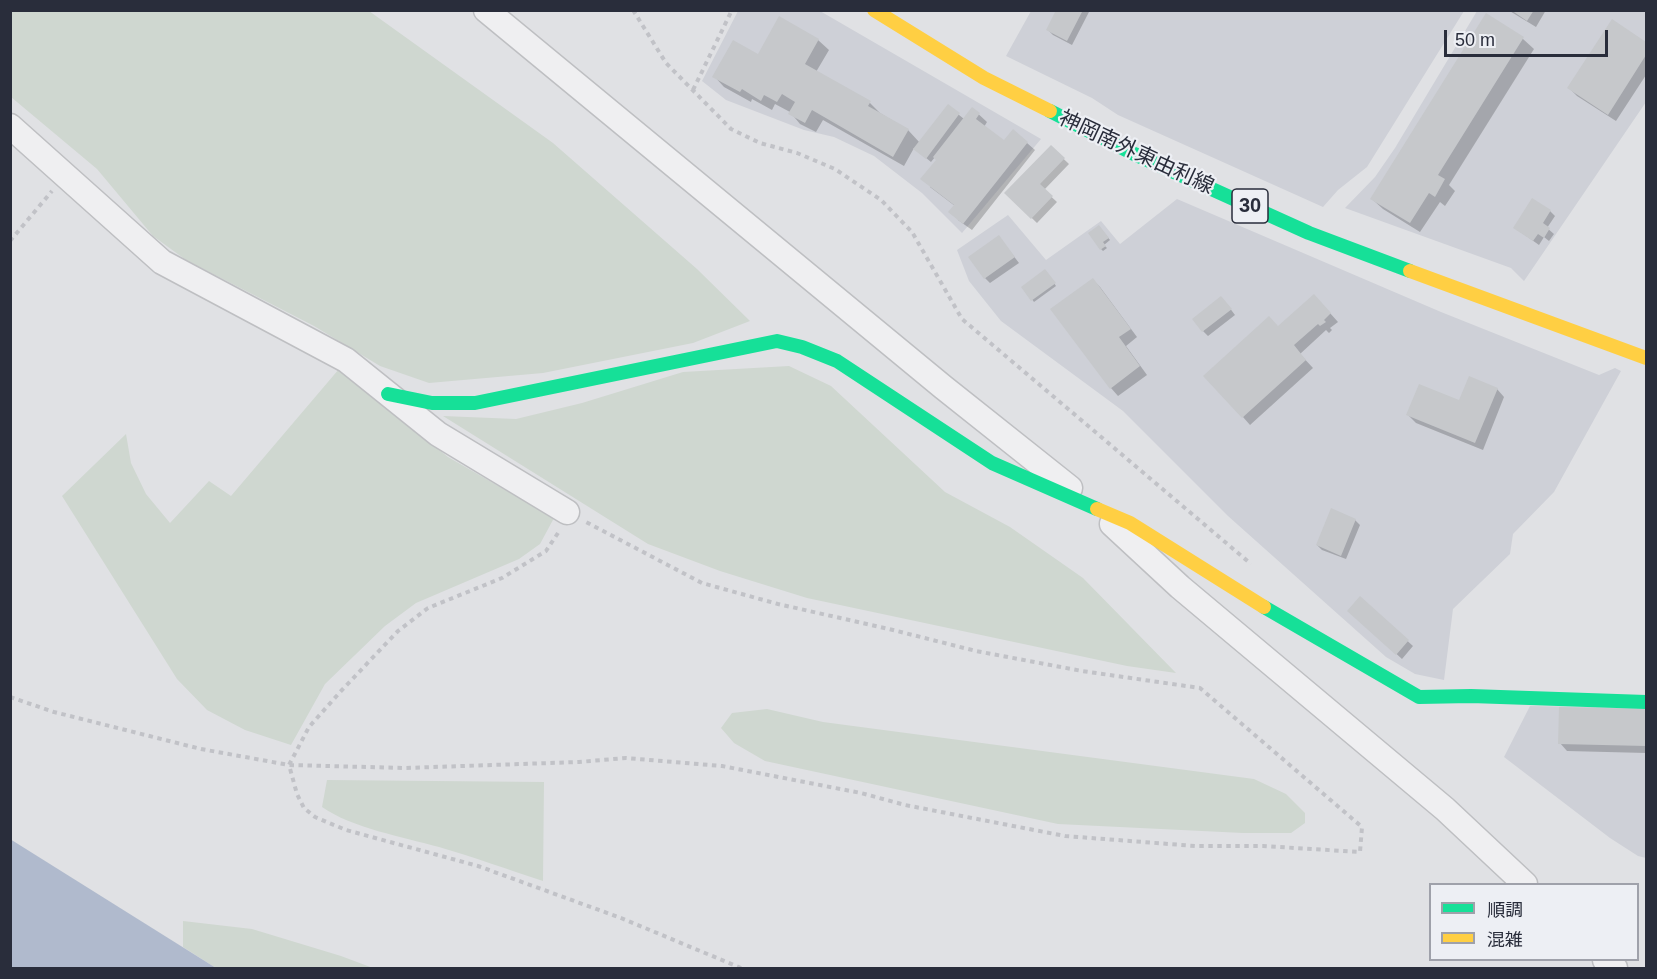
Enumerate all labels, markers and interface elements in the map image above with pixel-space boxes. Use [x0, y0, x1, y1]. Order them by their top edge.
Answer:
scale bar [1447, 18, 1610, 56]
text: 50 m [1455, 30, 1495, 50]
street label: 神岡南外東由利線 [1055, 106, 1217, 200]
road number: 30 [1232, 189, 1268, 223]
legend [1429, 883, 1639, 961]
text: 順調 [1487, 900, 1523, 920]
text: 混雑 [1487, 930, 1523, 950]

